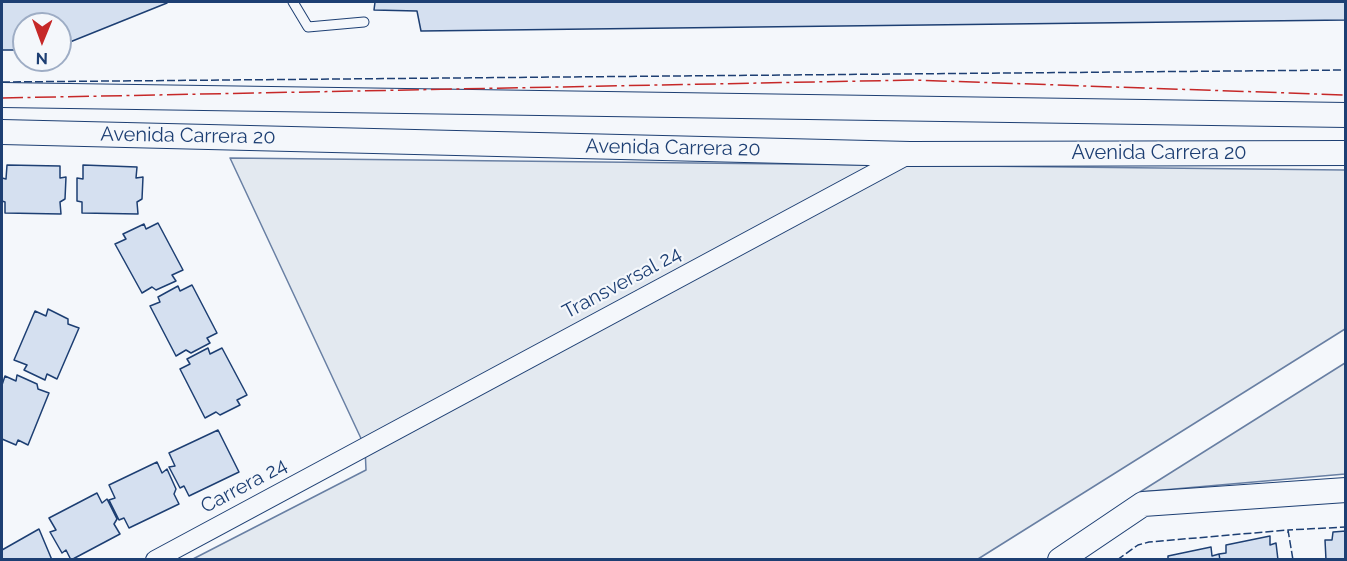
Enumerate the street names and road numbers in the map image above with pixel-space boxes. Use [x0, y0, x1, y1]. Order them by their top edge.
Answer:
street label: Avenida Carrera 20 [100, 122, 276, 150]
street label: Avenida Carrera 20 [585, 134, 761, 162]
street label: Avenida Carrera 20 [1071, 141, 1247, 165]
street label: Transversal 24 [559, 242, 685, 324]
street label: Carrera 24 [197, 453, 291, 519]

